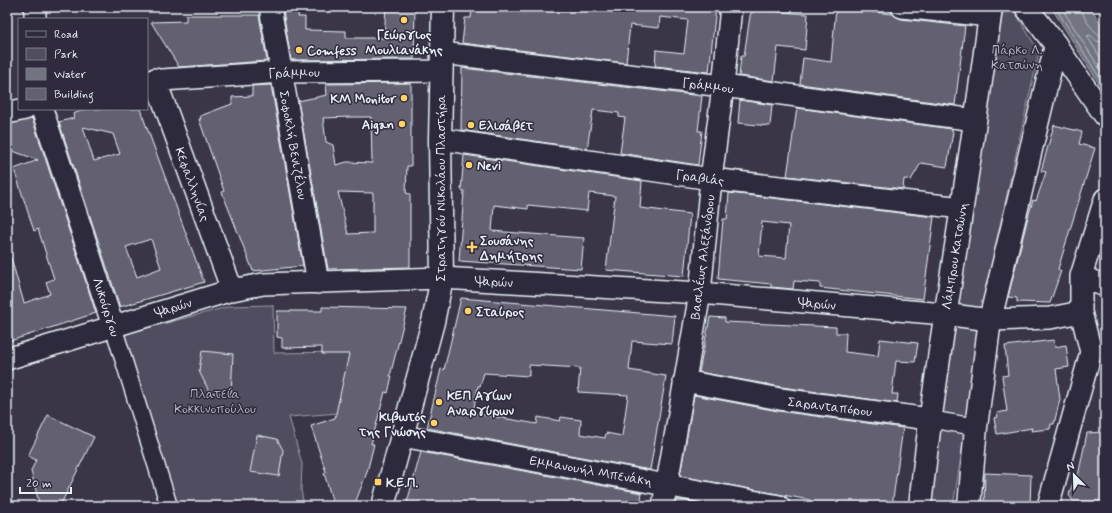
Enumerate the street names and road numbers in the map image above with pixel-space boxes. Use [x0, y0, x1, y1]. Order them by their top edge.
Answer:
street label: Γράμμου [268, 65, 320, 82]
street label: Γράμμου [681, 75, 735, 98]
street label: Σοφοκλή Βενιζέλου [275, 89, 310, 201]
street label: Στρατηγού Νικολάου Πλαστήρα [433, 95, 450, 281]
street label: Κεφαλληνίας [170, 145, 213, 224]
street label: Γραβιάς [675, 167, 725, 190]
street label: Βασιλέως Αλεξάνδρου [687, 194, 720, 321]
street label: Λάμπρου Κατσώνη [939, 202, 972, 311]
street label: Ψαρών [474, 273, 514, 292]
street label: Λυκούργου [88, 276, 123, 339]
street label: Ψαρών [796, 294, 837, 315]
street label: Ψαρών [152, 295, 194, 322]
street label: Σαρανταπόρου [787, 394, 873, 421]
street label: Εμμανουήλ Μπενάκη [528, 452, 653, 491]

